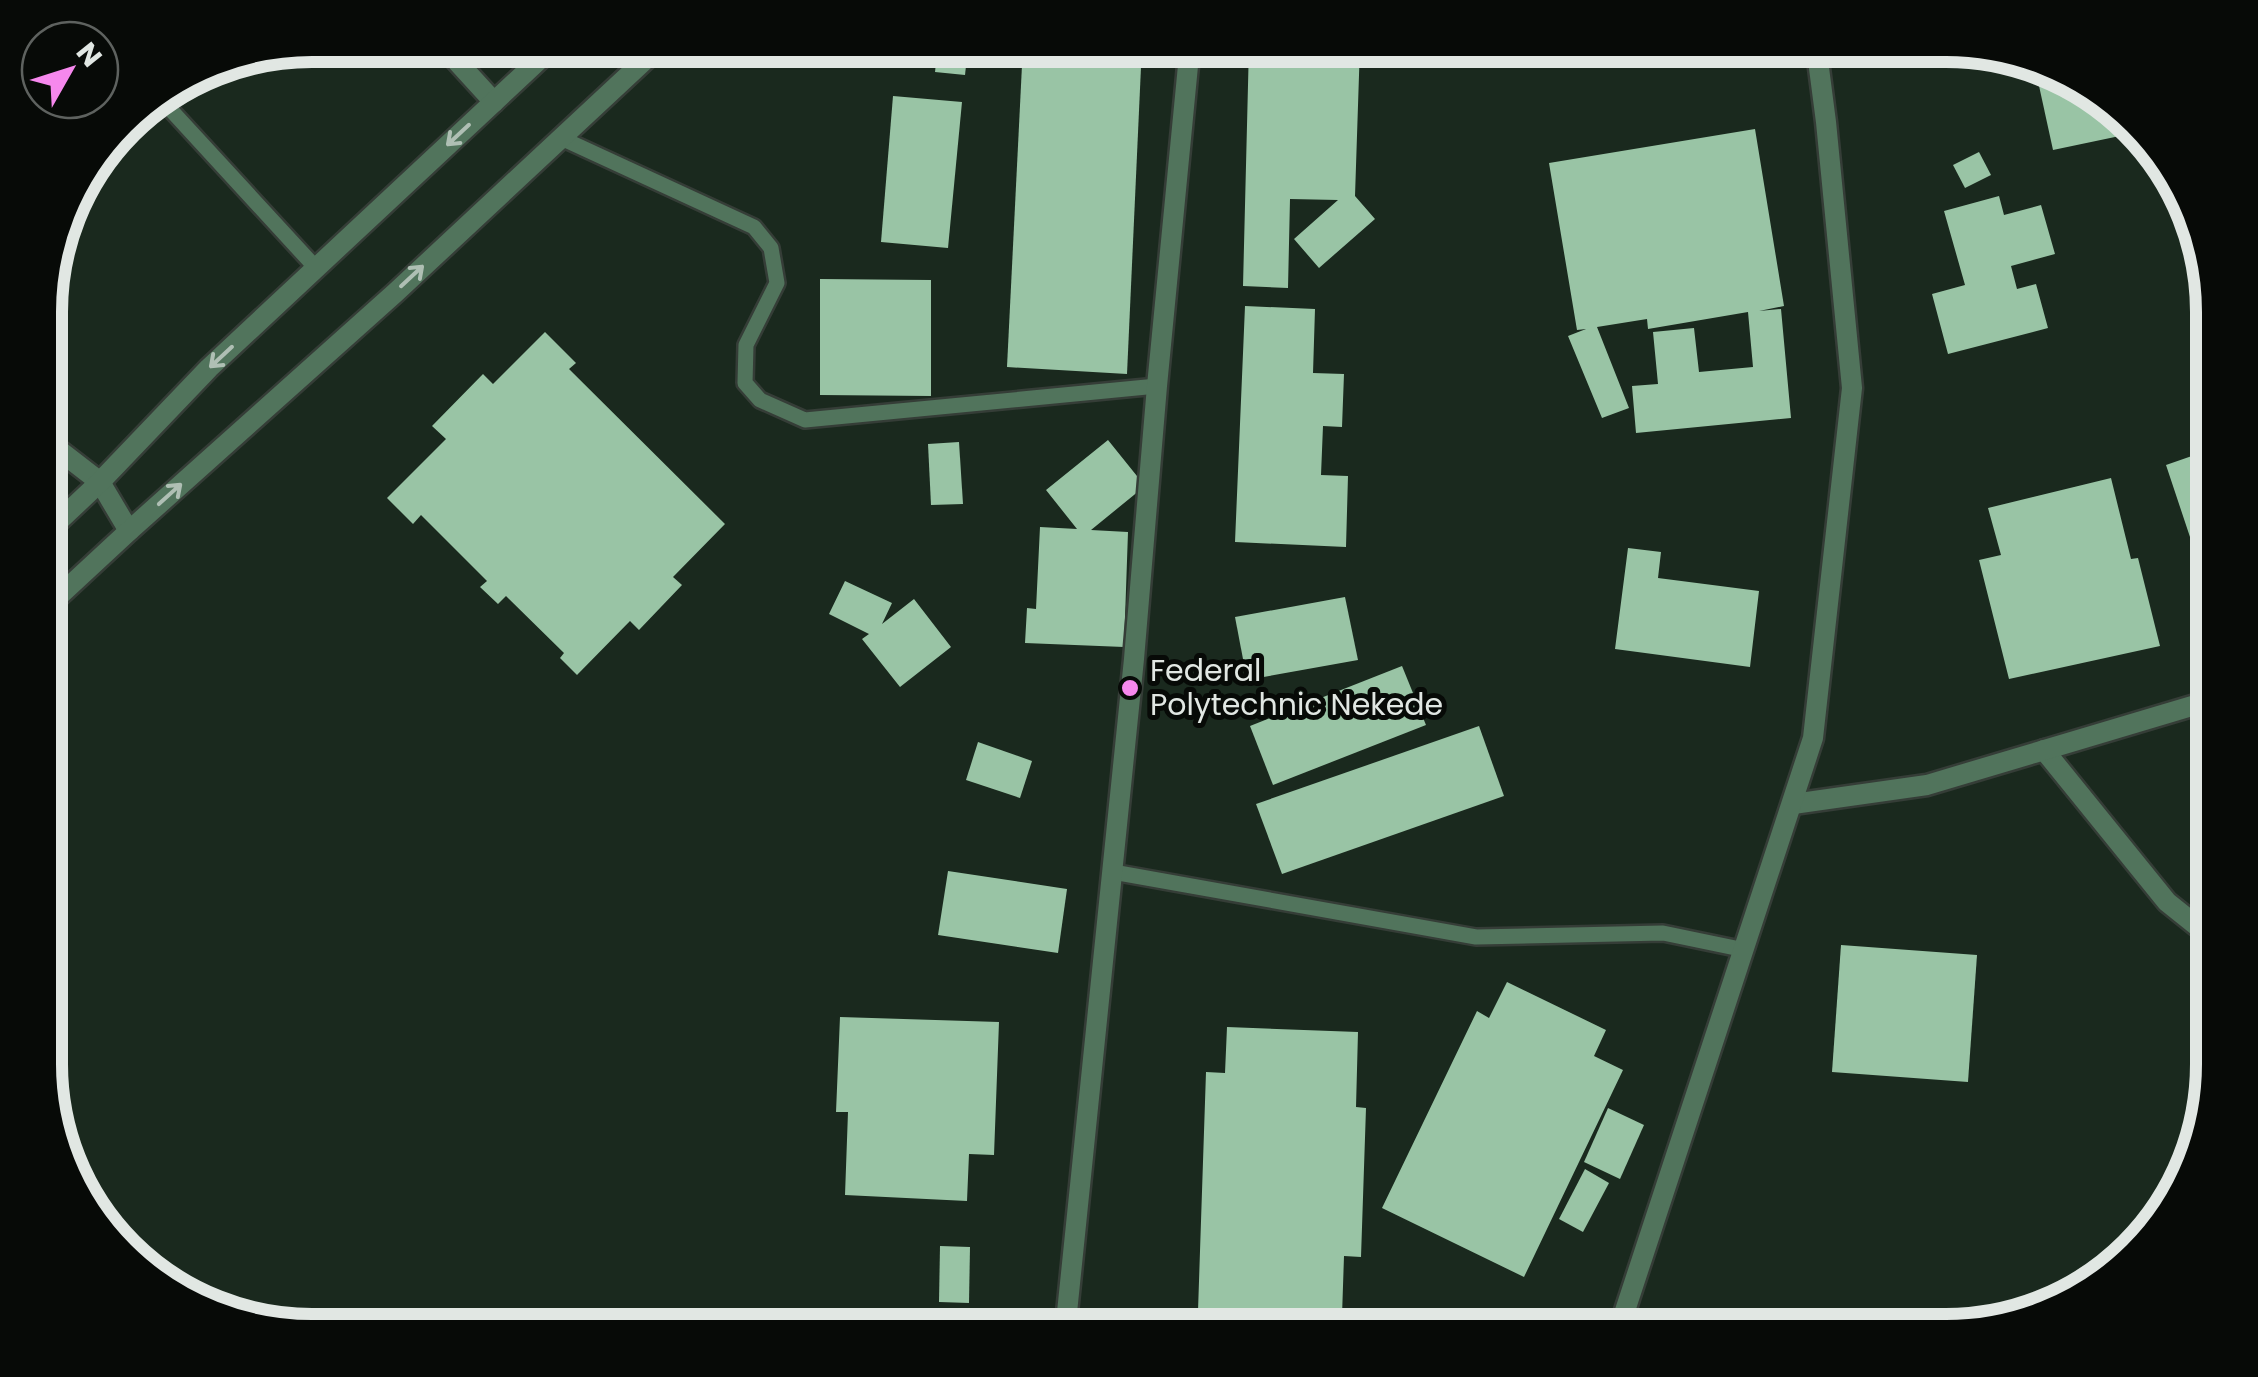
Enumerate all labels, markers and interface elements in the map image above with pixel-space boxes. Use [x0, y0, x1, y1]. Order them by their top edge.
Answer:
north arrow [20, 20, 120, 120]
text: N [67, 34, 111, 75]
one-way arrow [446, 123, 472, 147]
one-way arrow [399, 265, 424, 288]
one-way arrow [209, 345, 234, 368]
one-way arrow [157, 482, 182, 505]
place label: Federal Polytechnic Nekede [1150, 649, 1443, 726]
marker: Federal Polytechnic Nekede [1119, 677, 1141, 699]

